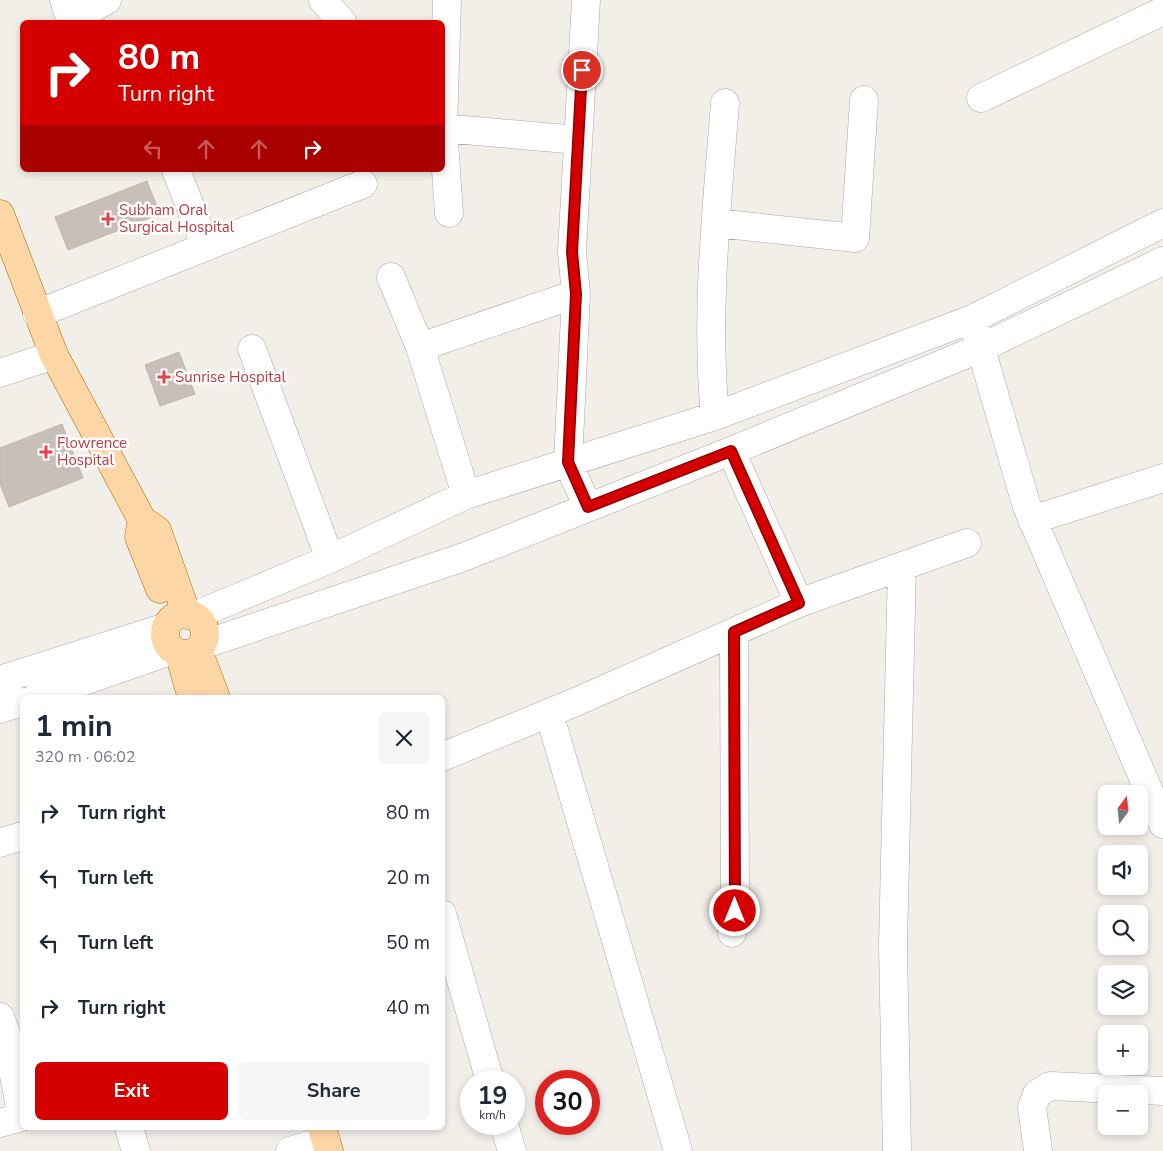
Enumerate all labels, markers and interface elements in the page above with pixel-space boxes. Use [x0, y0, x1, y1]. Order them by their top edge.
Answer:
text: 80 m [118, 34, 200, 81]
icon: right [35, 40, 100, 105]
pin [561, 49, 603, 91]
icon: arrive [568, 56, 596, 84]
text: Turn right [118, 79, 214, 109]
icon: left [139, 135, 167, 163]
icon: ahead [192, 135, 220, 163]
icon: ahead [245, 135, 273, 163]
icon: right [298, 135, 326, 163]
place label: Subham Oral Surgical Hospital [119, 200, 235, 237]
marker: Subham Oral Surgical Hospital [101, 212, 115, 226]
place label: Sunrise Hospital [175, 367, 286, 387]
marker: Sunrise Hospital [157, 370, 171, 384]
place label: Flowrence Hospital [57, 433, 127, 470]
marker: Flowrence Hospital [39, 445, 53, 459]
text: 1 min [35, 706, 113, 747]
button: close [378, 712, 430, 764]
text: 320 m · 06:02 [35, 746, 136, 768]
north arrow [1098, 785, 1148, 835]
map controls [1098, 785, 1148, 1135]
icon: right [35, 799, 63, 827]
text: Turn right [78, 800, 165, 826]
text: 80 m [386, 800, 430, 826]
button: sound [1098, 845, 1148, 895]
icon: left [35, 864, 63, 892]
text: Turn left [78, 865, 153, 891]
text: 20 m [386, 865, 430, 891]
position arrow [708, 884, 760, 936]
button: search [1098, 905, 1148, 955]
icon: left [35, 929, 63, 957]
text: Turn left [78, 930, 153, 956]
text: 50 m [386, 930, 430, 956]
button: layers [1098, 965, 1148, 1015]
icon: right [35, 994, 63, 1022]
text: Turn right [78, 995, 165, 1021]
text: 40 m [386, 995, 430, 1021]
button: + [1098, 1025, 1148, 1075]
button: Exit [35, 1062, 228, 1120]
button: Share [238, 1062, 430, 1120]
speed limit sign: 30 [535, 1070, 600, 1135]
text: 19 [477, 1079, 508, 1113]
button: − [1098, 1085, 1148, 1135]
text: km/h [479, 1107, 506, 1123]

